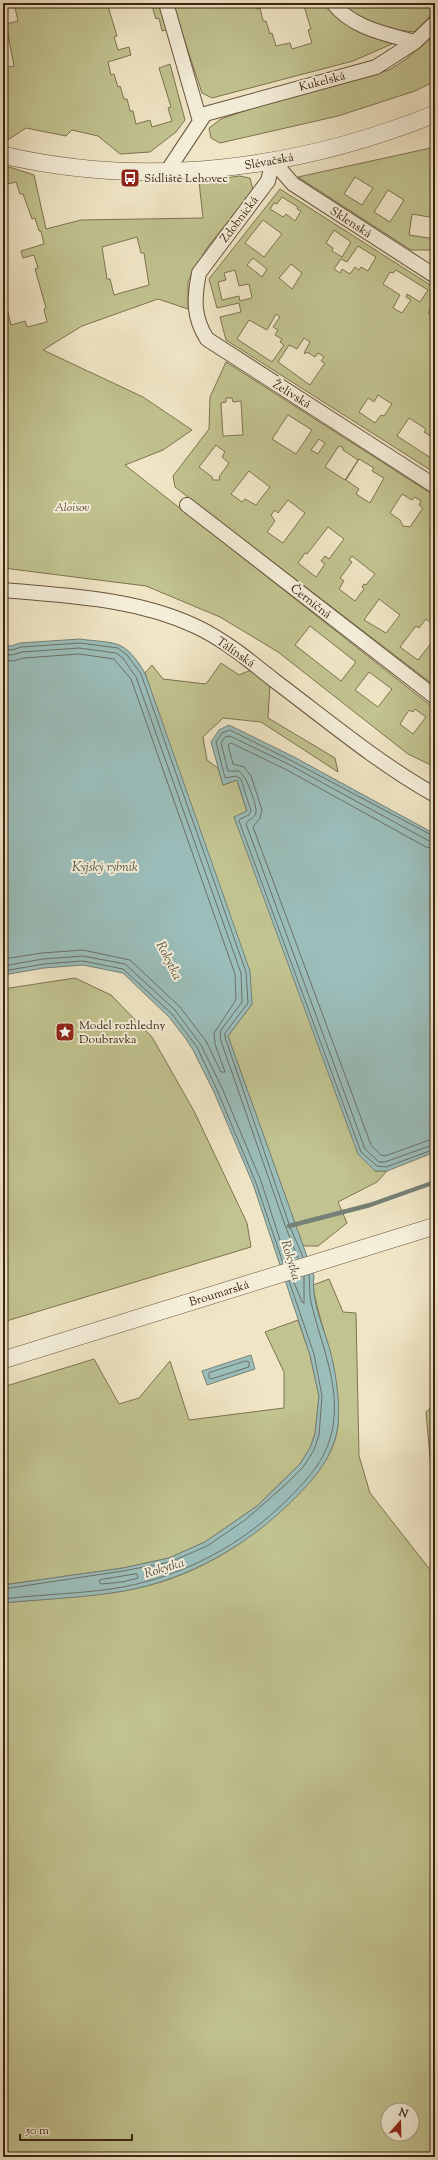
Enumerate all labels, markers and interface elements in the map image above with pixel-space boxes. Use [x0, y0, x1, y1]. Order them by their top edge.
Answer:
street label: Kukelská [297, 67, 348, 97]
street label: Slévačská [243, 149, 296, 175]
bus stop icon: Sídliště Lehovec [119, 167, 141, 189]
place label: Sídliště Lehovec [144, 170, 228, 188]
street label: Zdobnická [216, 192, 264, 247]
street label: Sklenská [326, 203, 375, 243]
street label: Želivská [269, 376, 314, 414]
park label: Aloisov [55, 499, 89, 517]
street label: Černičná [286, 580, 335, 624]
street label: Tálínská [212, 633, 259, 673]
water label: Kyjský rybník [72, 859, 138, 877]
water label: Rokytka [151, 938, 186, 984]
place label: Model rozhledny Doubravka [79, 1017, 165, 1049]
place icon: Model rozhledny Doubravka [54, 1021, 76, 1043]
water label: Rokytka [275, 1238, 305, 1283]
street label: Broumarská [187, 1276, 252, 1312]
water label: Rokytka [142, 1554, 187, 1584]
north arrow [380, 2102, 420, 2142]
text: N [395, 2104, 410, 2123]
scale bar [20, 2116, 132, 2142]
text: 50 m [25, 2122, 49, 2140]

